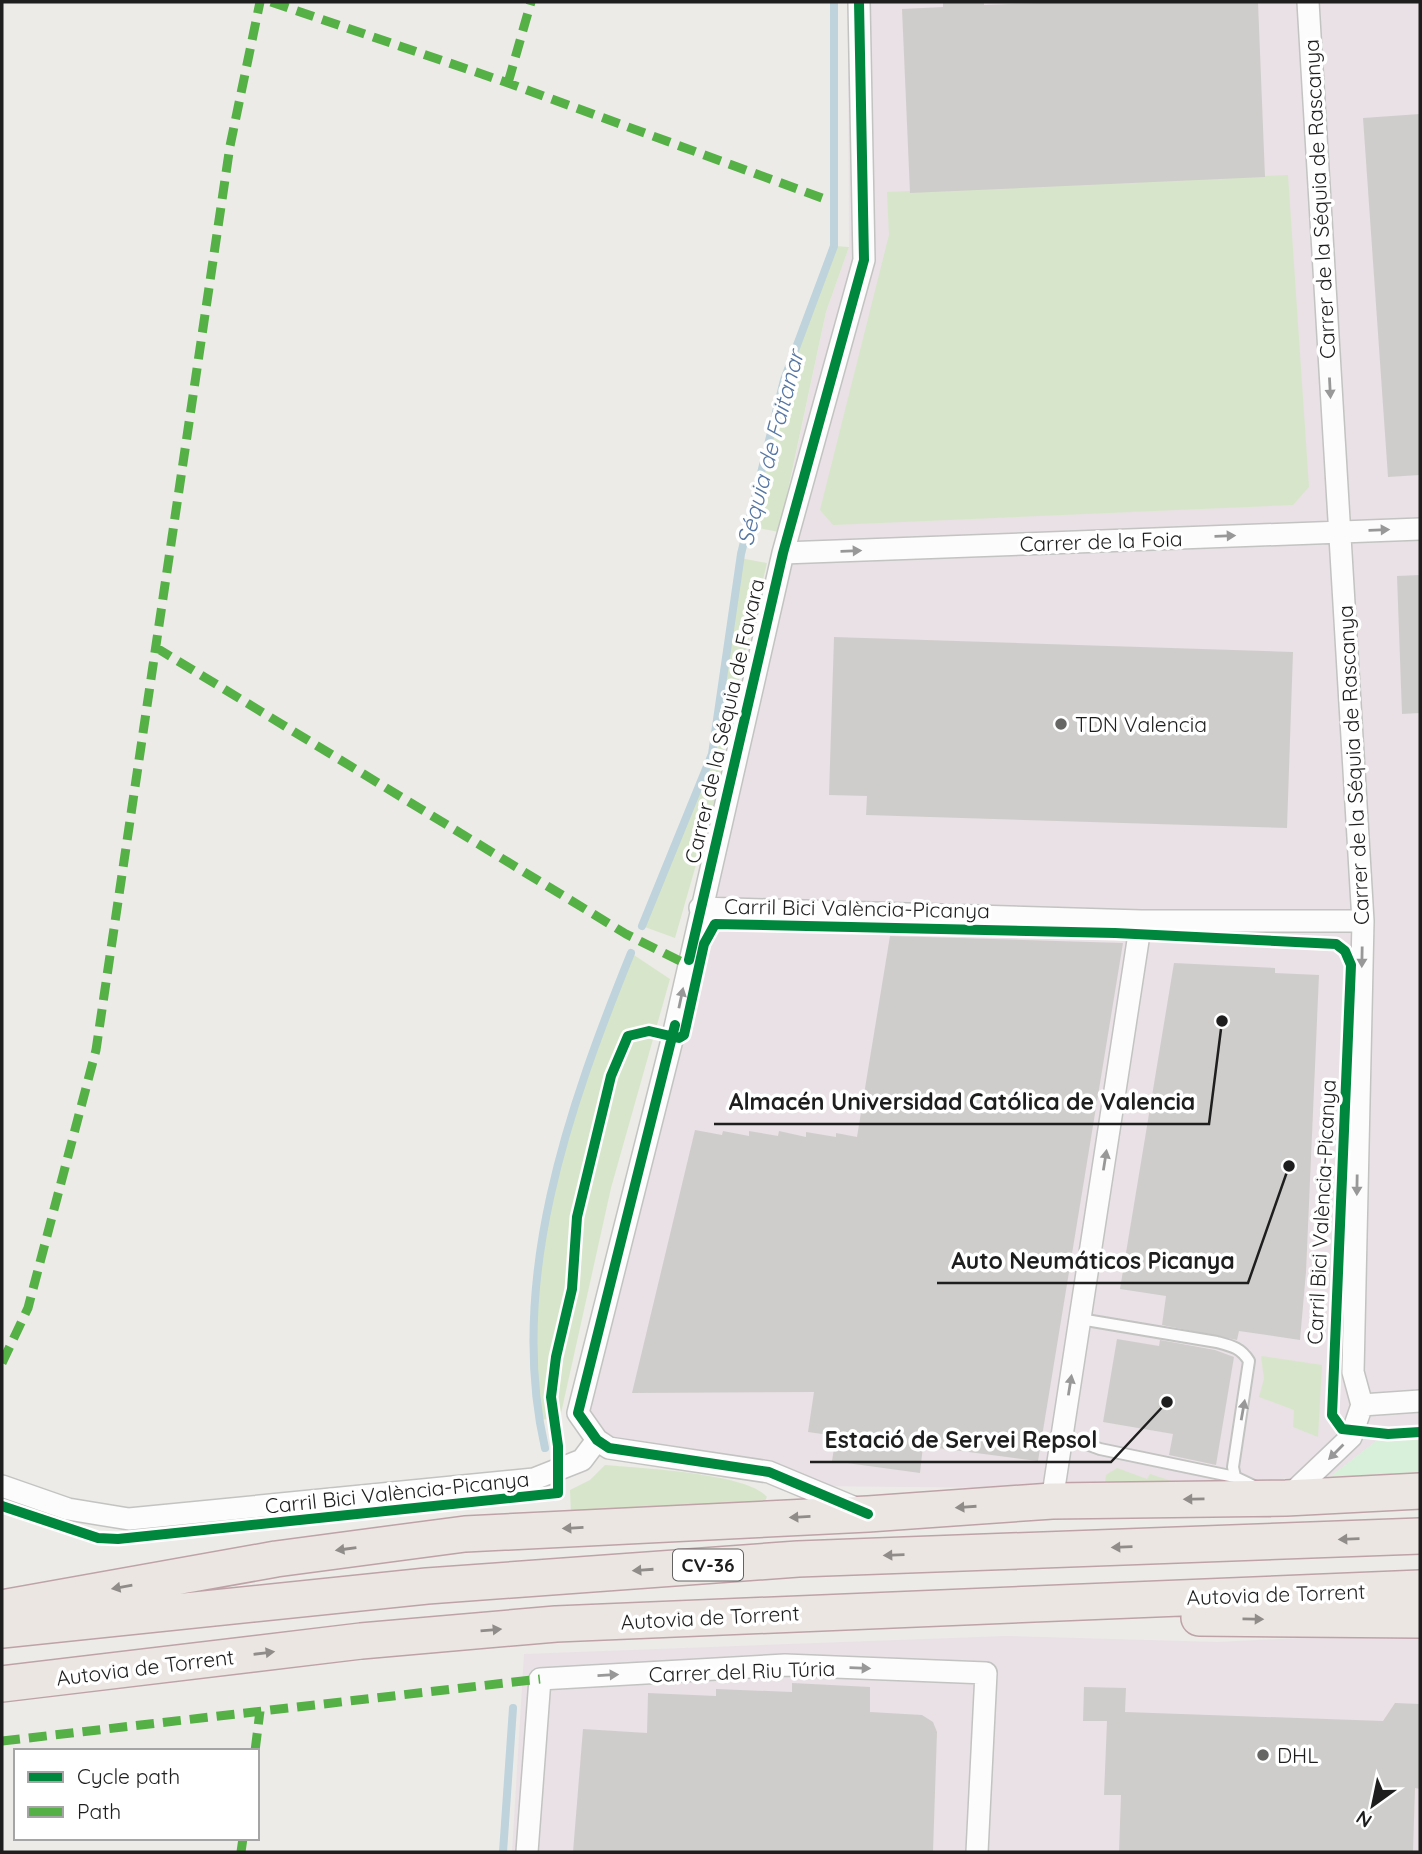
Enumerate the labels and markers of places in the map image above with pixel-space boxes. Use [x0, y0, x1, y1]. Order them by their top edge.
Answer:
place label: TDN Valencia [1075, 711, 1207, 737]
marker: TDN Valencia [1053, 716, 1069, 732]
callout: Almacén Universidad Católica de Valencia [714, 1080, 1209, 1124]
callout: Auto Neumáticos Picanya [937, 1239, 1248, 1283]
callout: Estació de Servei Repsol [810, 1418, 1111, 1462]
place label: DHL [1277, 1742, 1318, 1768]
marker: DHL [1255, 1747, 1271, 1763]

